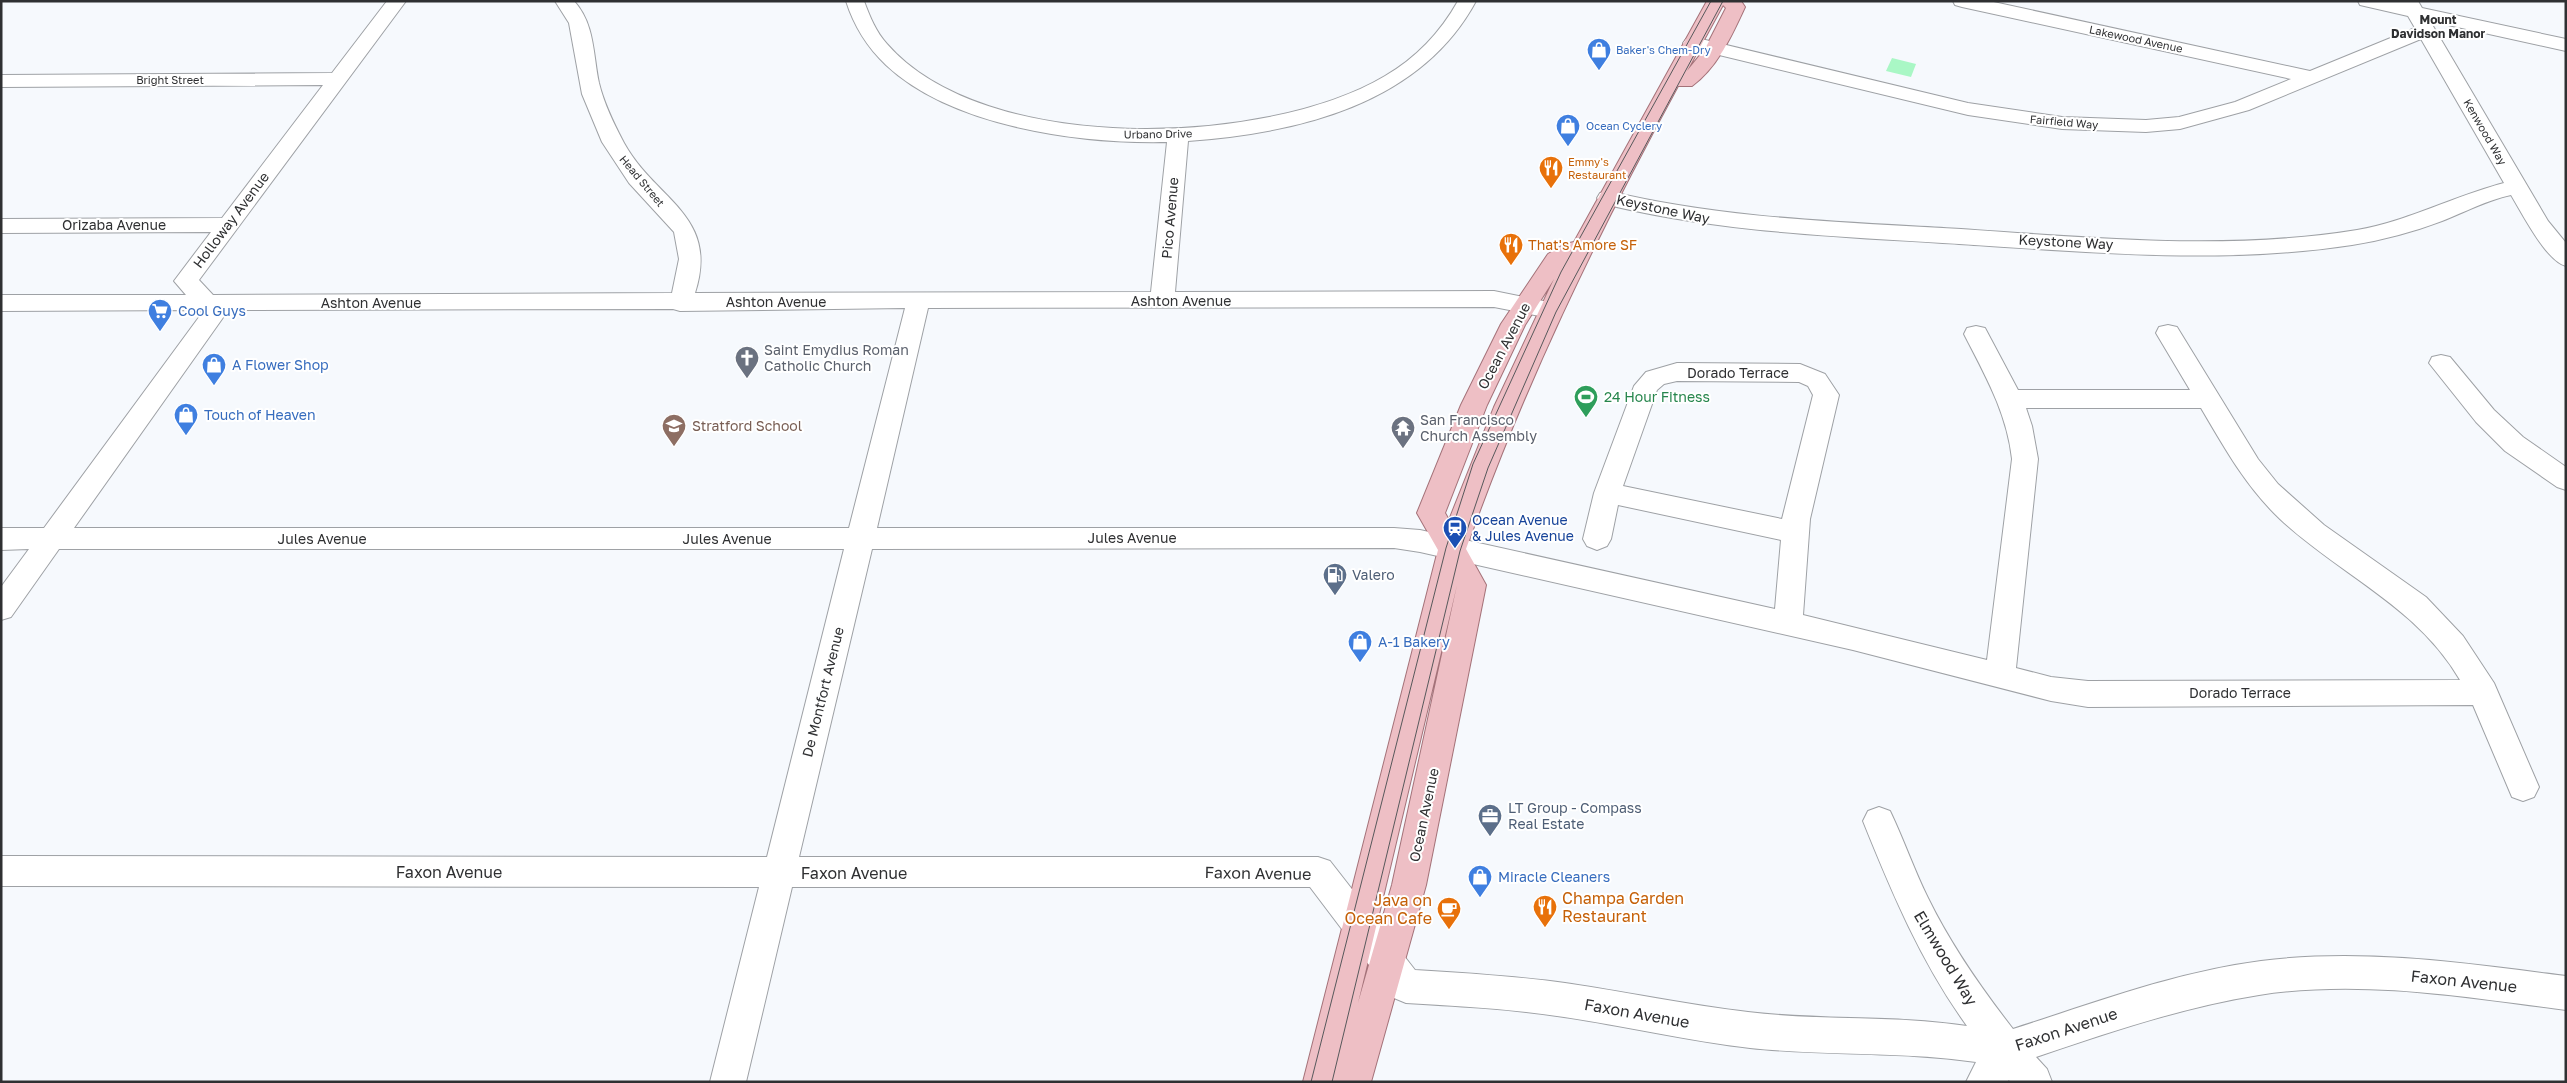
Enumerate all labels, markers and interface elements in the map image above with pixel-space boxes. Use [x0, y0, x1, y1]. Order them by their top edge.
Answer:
district label: Mount Davidson Manor [2391, 12, 2485, 41]
street label: Lakewood Avenue [2088, 22, 2184, 55]
shop icon: Baker's Chem-Dry [1586, 37, 1612, 71]
place label: Baker's Chem-Dry [1616, 43, 1711, 56]
street label: Bright Street [136, 73, 204, 86]
street label: Kenwood Way [2461, 96, 2510, 167]
street label: Fairfield Way [2029, 112, 2099, 131]
shop icon: Ocean Cyclery [1555, 113, 1581, 147]
place label: Ocean Cyclery [1586, 119, 1662, 132]
street label: Urbano Drive [1124, 126, 1192, 141]
street label: Head Street [617, 152, 668, 209]
restaurant icon: Emmy's Restaurant [1538, 155, 1564, 189]
place label: Emmy's Restaurant [1568, 155, 1626, 181]
street label: Holloway Avenue [189, 168, 272, 271]
street label: Pico Avenue [1157, 176, 1182, 259]
street label: Keystone Way [1615, 190, 1712, 227]
street label: Orizaba Avenue [62, 216, 166, 233]
street label: Keystone Way [2018, 231, 2114, 252]
restaurant icon: That's Amore SF [1498, 232, 1524, 266]
place label: That's Amore SF [1528, 236, 1637, 253]
street label: Ashton Avenue [1131, 292, 1231, 309]
street label: Ashton Avenue [726, 293, 826, 310]
street label: Ashton Avenue [321, 294, 421, 311]
supermarket icon: Cool Guys [147, 298, 173, 332]
street label: Ocean Avenue [1474, 300, 1533, 392]
place label: Cool Guys [178, 302, 246, 319]
place label: Saint Emydius Roman Catholic Church [764, 341, 909, 374]
church icon: Saint Emydius Roman Catholic Church [734, 345, 760, 379]
shop icon: A Flower Shop [201, 352, 227, 386]
place label: A Flower Shop [232, 356, 329, 373]
street label: Dorado Terrace [1687, 364, 1789, 381]
sports icon: 24 Hour Fitness [1573, 384, 1599, 418]
place label: 24 Hour Fitness [1604, 388, 1710, 405]
shop icon: Touch of Heaven [173, 402, 199, 436]
place label: Touch of Heaven [204, 406, 316, 423]
place label: San Francisco Church Assembly [1420, 411, 1537, 444]
school or university icon: Stratford School [661, 413, 687, 447]
temple icon: San Francisco Church Assembly [1390, 415, 1416, 449]
place label: Stratford School [692, 417, 802, 434]
place label: Ocean Avenue & Jules Avenue [1472, 511, 1574, 544]
station icon: Ocean Avenue & Jules Avenue [1442, 515, 1468, 549]
street label: Jules Avenue [1087, 529, 1177, 546]
street label: Jules Avenue [277, 530, 367, 547]
street label: Jules Avenue [682, 530, 772, 547]
fuel station icon: Valero [1322, 562, 1348, 596]
place label: Valero [1352, 566, 1395, 583]
street label: De Montfort Avenue [798, 625, 847, 759]
shop icon: A-1 Bakery [1347, 629, 1373, 663]
place label: A-1 Bakery [1378, 633, 1450, 650]
street label: Dorado Terrace [2189, 684, 2291, 701]
street label: Ocean Avenue [1405, 766, 1442, 863]
place label: LT Group - Compass Real Estate [1508, 799, 1642, 832]
office icon: LT Group - Compass Real Estate [1477, 803, 1503, 837]
street label: Faxon Avenue [396, 862, 502, 882]
street label: Faxon Avenue [1205, 862, 1311, 884]
street label: Faxon Avenue [801, 863, 907, 883]
shop icon: Miracle Cleaners [1467, 864, 1493, 898]
place label: Miracle Cleaners [1498, 868, 1610, 885]
place label: Champa Garden Restaurant [1562, 888, 1684, 926]
place label: Java on Ocean Cafe [1344, 890, 1432, 928]
restaurant icon: Champa Garden Restaurant [1532, 894, 1558, 928]
cafe icon: Java on Ocean Cafe [1436, 896, 1462, 930]
street label: Elmwood Way [1910, 907, 1982, 1009]
street label: Faxon Avenue [2410, 965, 2518, 997]
street label: Faxon Avenue [1583, 994, 1691, 1032]
street label: Faxon Avenue [2012, 1003, 2120, 1055]

